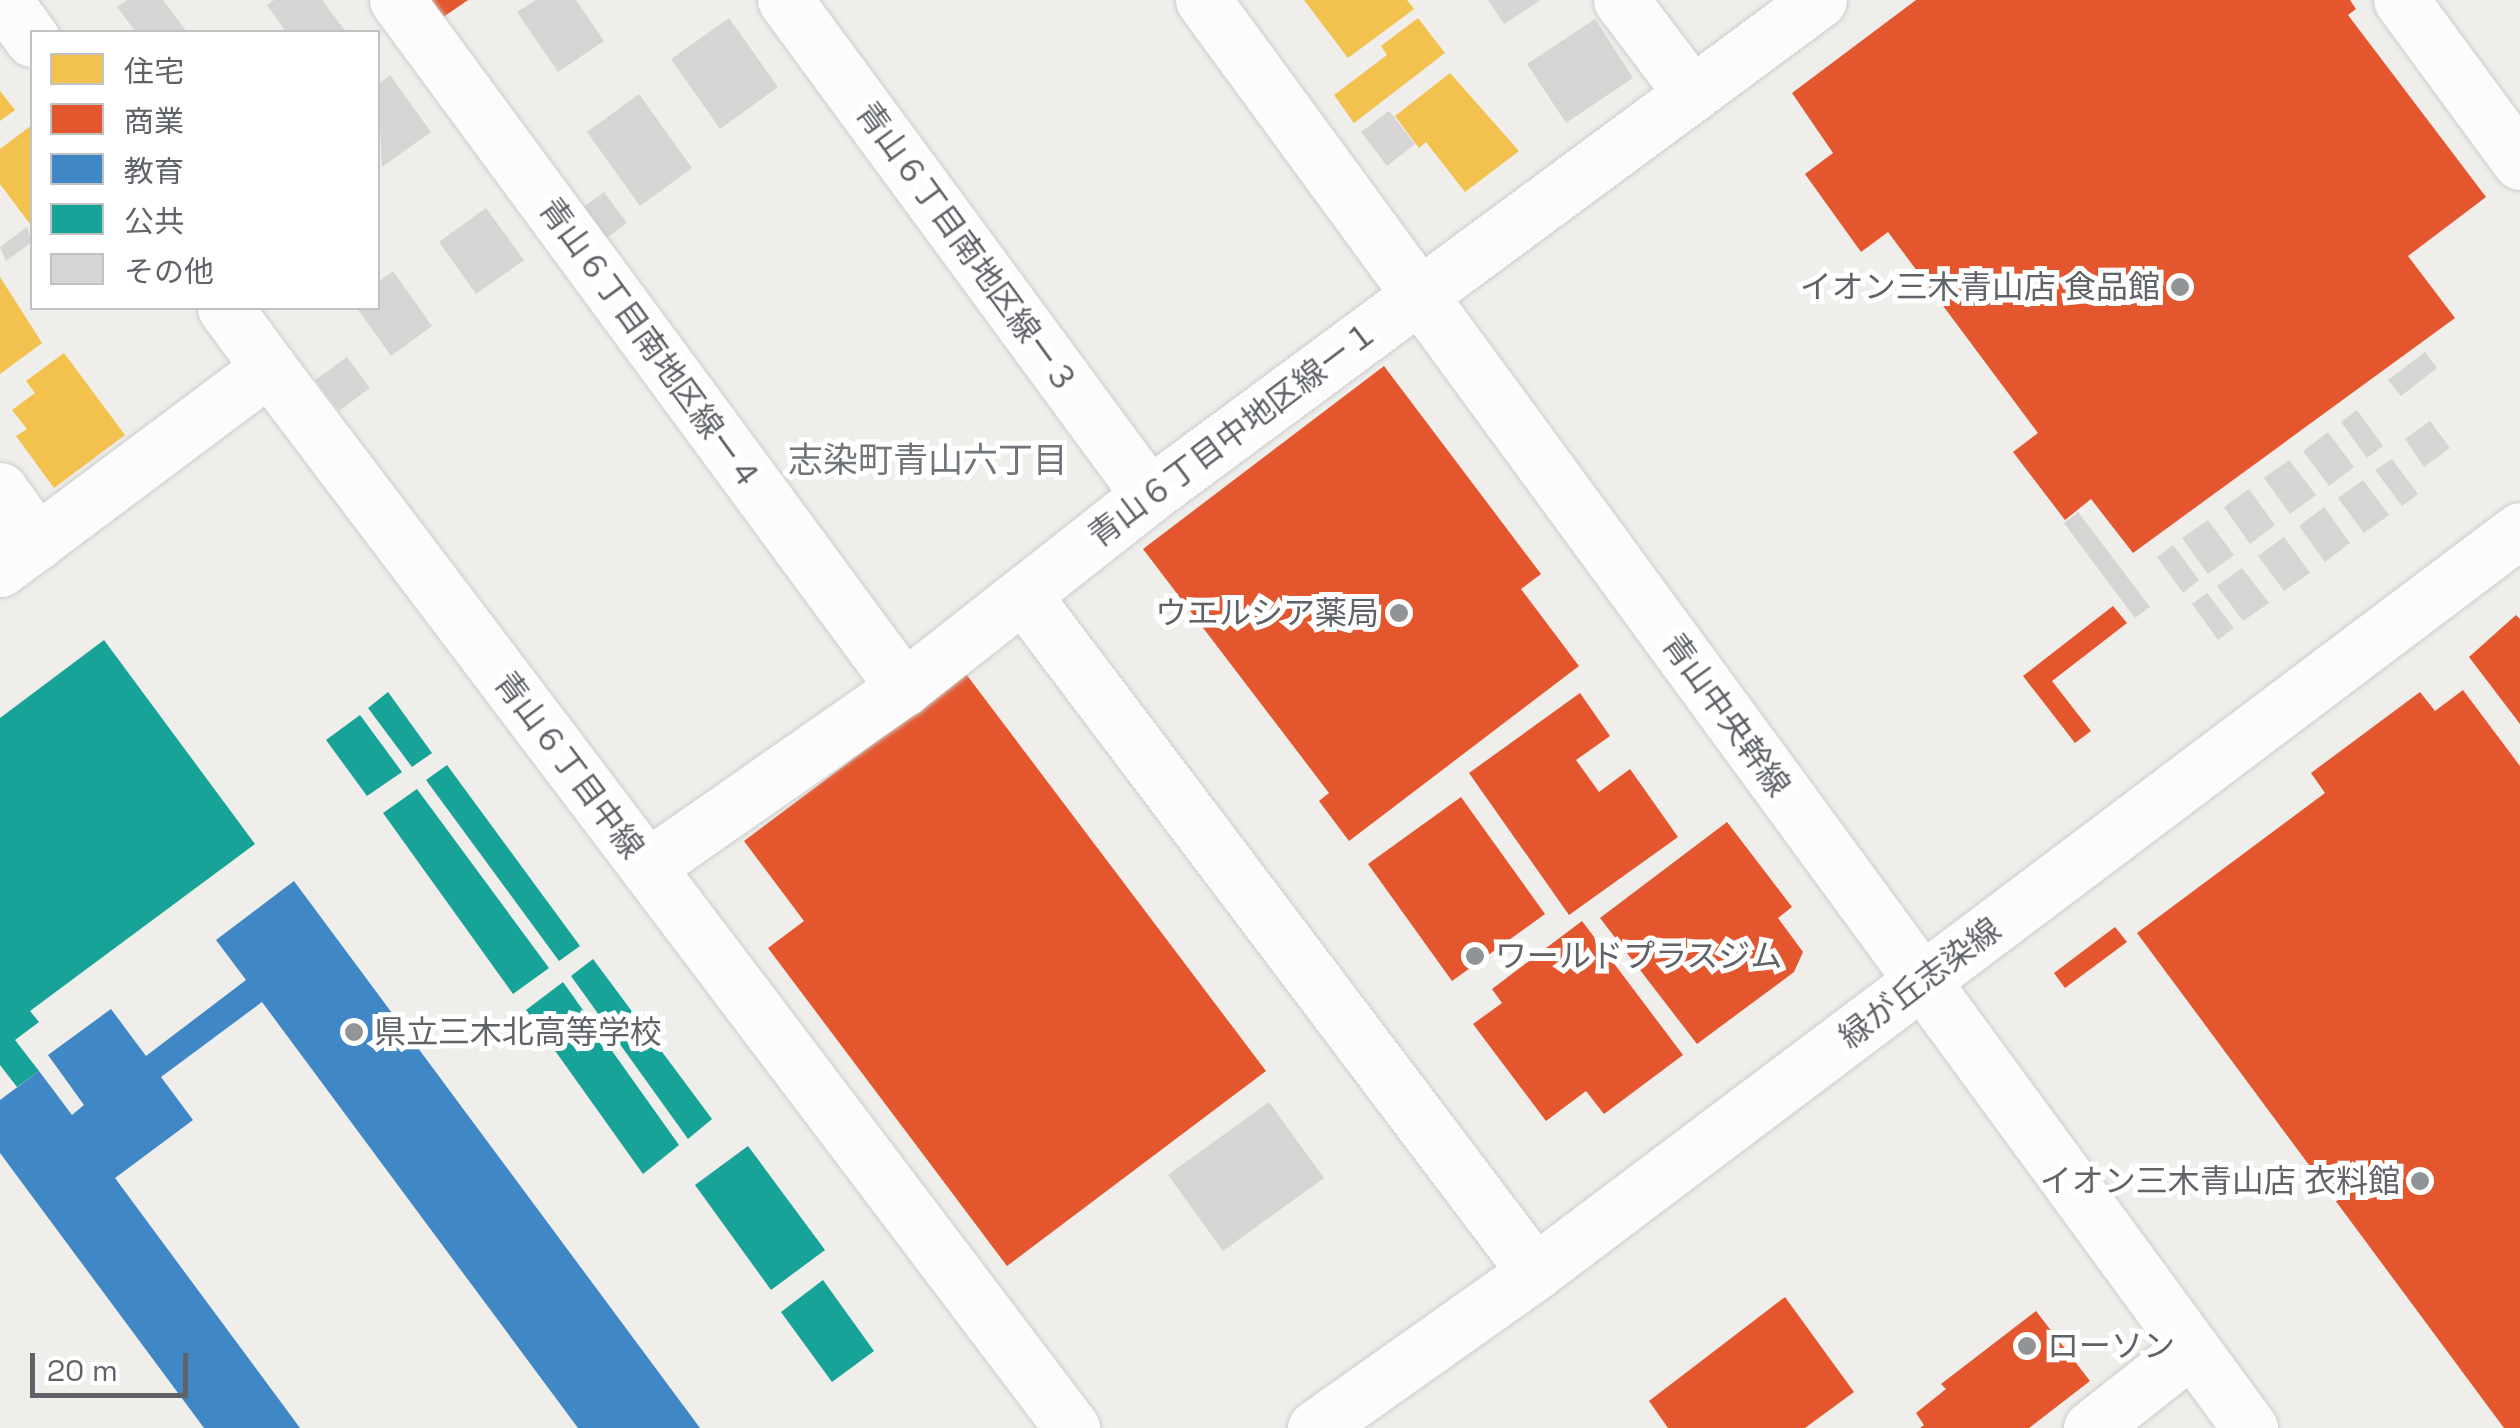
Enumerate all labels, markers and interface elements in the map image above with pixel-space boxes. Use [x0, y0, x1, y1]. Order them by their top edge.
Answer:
legend [30, 30, 380, 310]
text: 住宅 [124, 52, 184, 91]
street label: 青山６丁目南地区線ー３ [848, 94, 1086, 402]
text: 商業 [124, 102, 184, 141]
text: 教育 [124, 152, 184, 191]
street label: 青山６丁目南地区線ー４ [531, 190, 769, 498]
text: 公共 [124, 202, 184, 241]
text: その他 [124, 252, 214, 291]
place label: イオン三木青山店 食品館 [1800, 268, 2160, 306]
marker: イオン三木青山店 食品館 [2169, 276, 2191, 298]
street label: 青山６丁目中地区線ー１ [1081, 313, 1385, 555]
district label: 志染町青山六丁目 [788, 439, 1068, 481]
place label: ウエルシア薬局 [1155, 594, 1379, 632]
marker: ウエルシア薬局 [1388, 602, 1410, 624]
street label: 青山中央幹線 [1654, 626, 1798, 804]
street label: 青山６丁目中線 [486, 664, 652, 866]
street label: 緑が丘志染線 [1832, 910, 2008, 1056]
place label: ワールドプラスジム [1495, 937, 1783, 975]
marker: ワールドプラスジム [1464, 945, 1486, 967]
place label: 県立三木北高等学校 [374, 1013, 662, 1051]
marker: 県立三木北高等学校 [343, 1021, 365, 1043]
place label: イオン三木青山店 衣料館 [2040, 1162, 2400, 1200]
marker: イオン三木青山店 衣料館 [2409, 1170, 2431, 1192]
place label: ローソン [2047, 1327, 2175, 1365]
scale bar [35, 1333, 192, 1395]
marker: ローソン [2016, 1335, 2038, 1357]
text: 20 m [47, 1351, 118, 1390]

